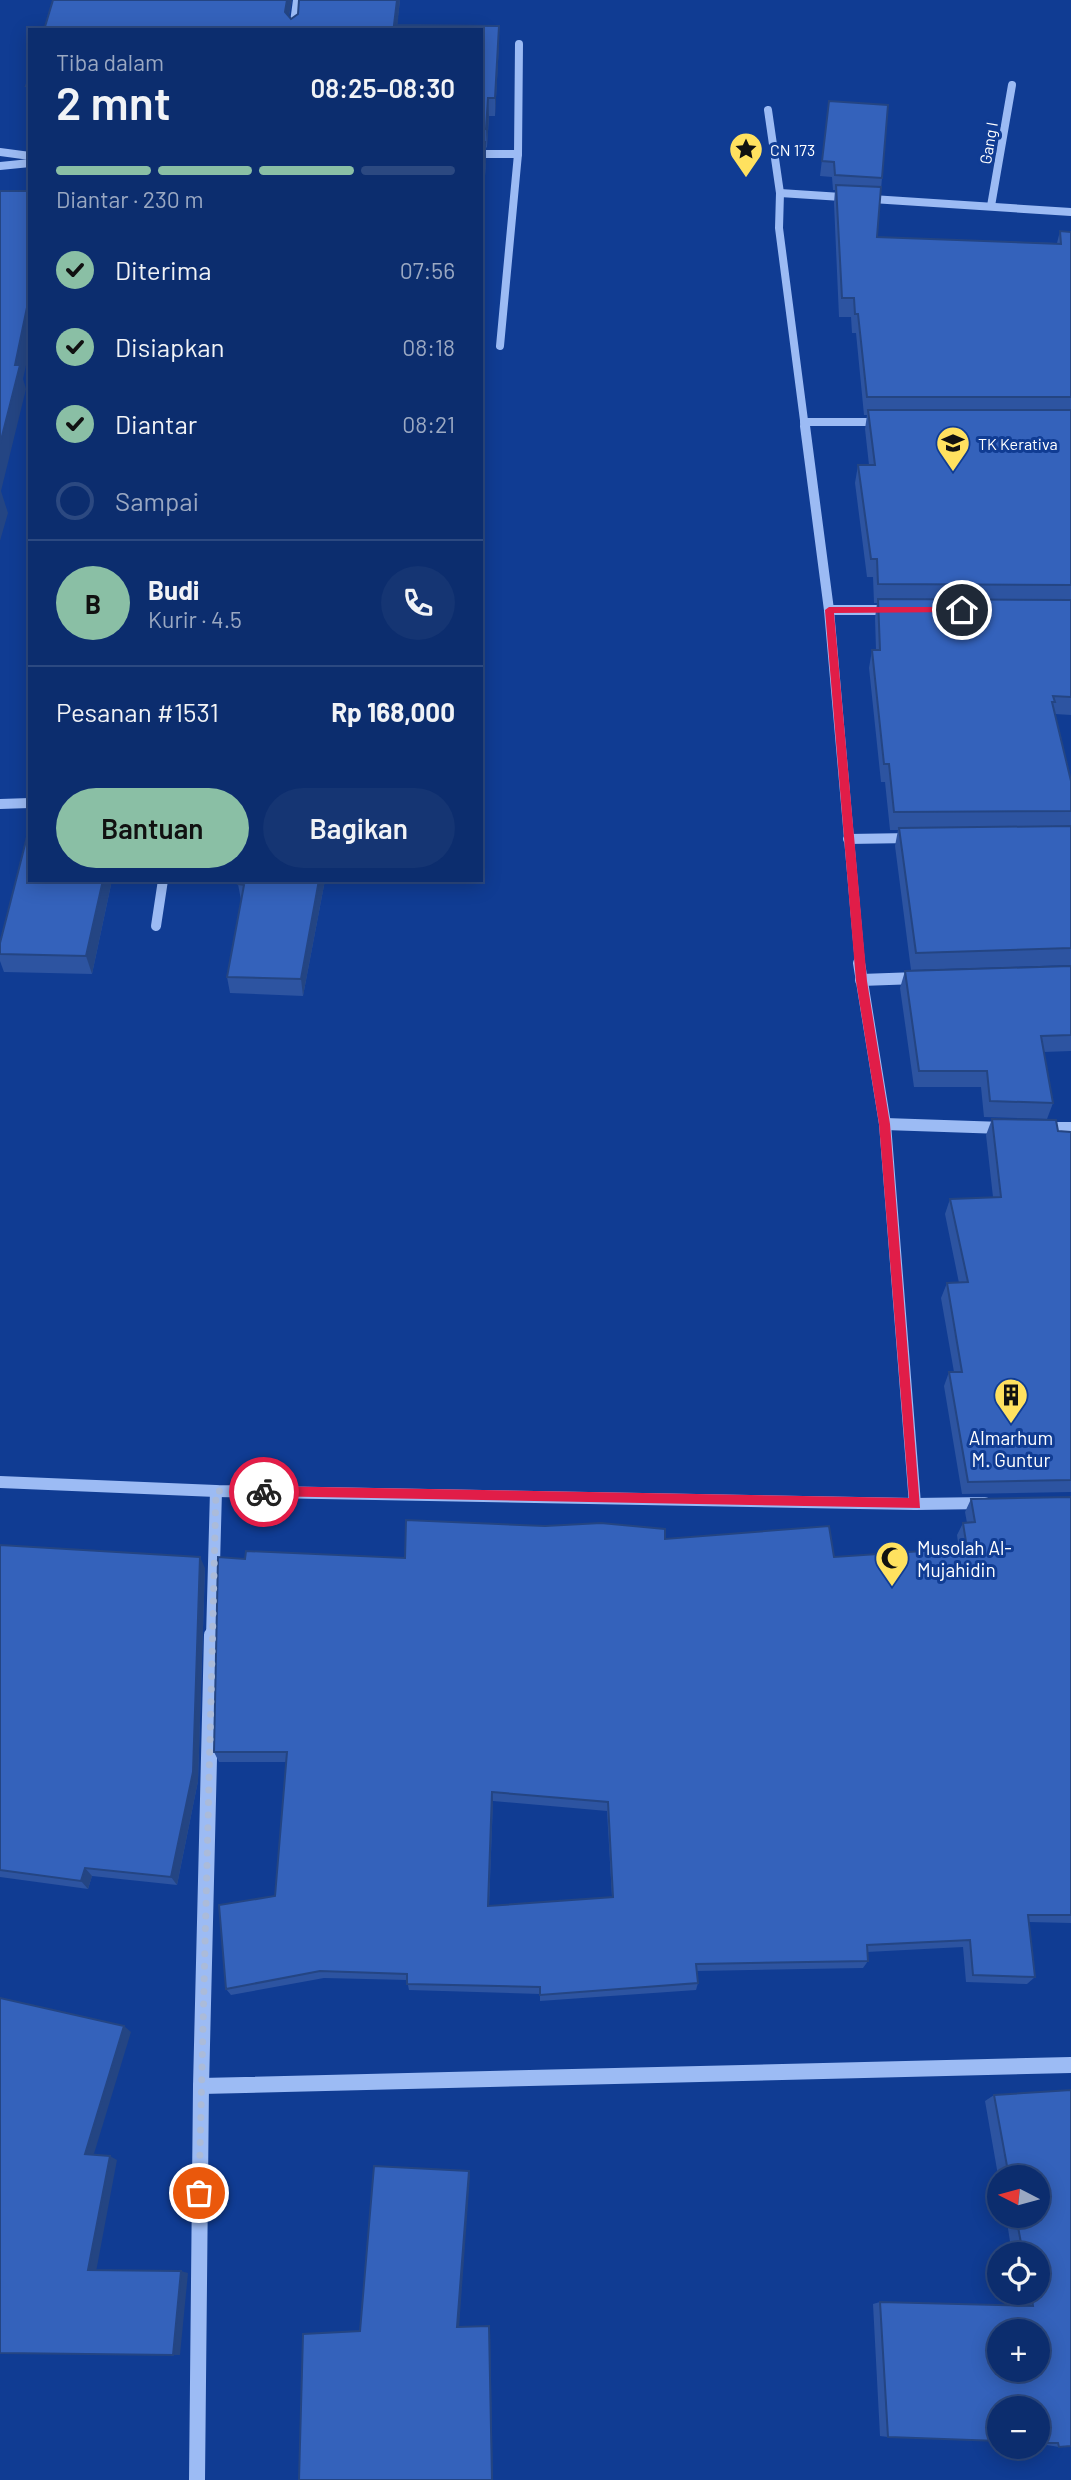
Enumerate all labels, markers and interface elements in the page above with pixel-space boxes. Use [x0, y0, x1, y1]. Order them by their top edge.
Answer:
text: Tiba dalam [56, 48, 164, 76]
text: 08:25–08:30 [310, 72, 455, 103]
text: 2 mnt [56, 74, 171, 129]
street label: Gang I [975, 120, 1001, 166]
place icon: CN 173 [727, 130, 765, 179]
place label: CN 173 [770, 140, 815, 159]
text: Diantar · 230 m [56, 185, 203, 213]
icon: check [56, 251, 94, 289]
text: Diterima [115, 254, 212, 285]
text: 07:56 [400, 256, 455, 284]
icon: check [56, 328, 94, 366]
text: Disiapkan [115, 331, 225, 362]
text: 08:18 [402, 333, 455, 361]
icon: check [56, 405, 94, 443]
text: Diantar [115, 408, 197, 439]
text: 08:21 [402, 410, 455, 438]
school or university icon: TK Kerativa [934, 424, 972, 473]
place label: TK Kerativa [978, 434, 1058, 453]
text: Sampai [115, 485, 199, 516]
button: phone [381, 566, 455, 640]
text: Budi [148, 574, 199, 605]
pin [932, 580, 992, 640]
text: B [85, 588, 101, 619]
icon: home [943, 591, 981, 629]
text: Kurir · 4.5 [148, 605, 242, 633]
text: Pesanan #1531 [56, 696, 219, 727]
text: Rp 168,000 [331, 696, 455, 727]
button: Bantuan [56, 788, 249, 868]
button: Bagikan [263, 788, 455, 868]
building icon: Almarhum M. Guntur [992, 1376, 1030, 1425]
place label: Almarhum M. Guntur [969, 1426, 1053, 1471]
courier [229, 1457, 299, 1527]
icon: bike [245, 1473, 283, 1511]
place label: Musolah Al- Mujahidin [917, 1536, 1012, 1581]
mosque icon: Musolah Al- Mujahidin [873, 1539, 911, 1588]
pin [169, 2163, 229, 2223]
north arrow [987, 2165, 1050, 2228]
map controls [987, 2165, 1050, 2459]
icon: bag [180, 2174, 218, 2212]
button: locate [987, 2242, 1050, 2305]
button: + [987, 2319, 1050, 2382]
button: − [987, 2396, 1050, 2459]

